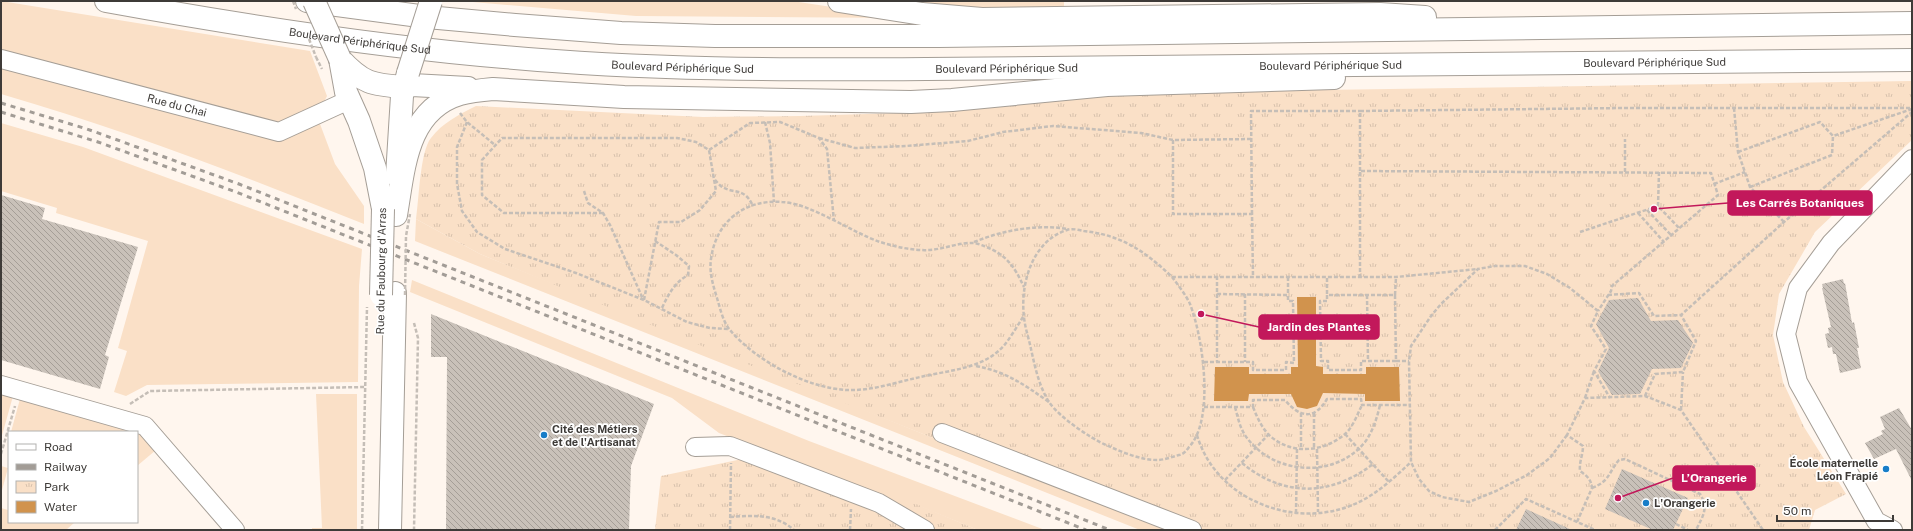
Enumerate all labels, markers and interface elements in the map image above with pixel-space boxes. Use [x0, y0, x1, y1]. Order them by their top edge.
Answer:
street label: Boulevard Périphérique Sud [288, 26, 431, 56]
street label: Boulevard Périphérique Sud [1583, 56, 1726, 69]
street label: Boulevard Périphérique Sud [611, 59, 754, 75]
street label: Boulevard Périphérique Sud [1259, 59, 1402, 72]
street label: Boulevard Périphérique Sud [935, 62, 1078, 75]
street label: Rue du Chai [146, 92, 208, 119]
callout: Les Carrés Botaniques [1728, 191, 1872, 215]
text: Les Carrés Botaniques [1736, 196, 1864, 210]
street label: Rue du Faubourg d'Arras [374, 207, 388, 334]
callout: Jardin des Plantes [1259, 315, 1379, 339]
text: Jardin des Plantes [1267, 320, 1371, 334]
place label: Cité des Métiers et de l'Artisanat [552, 423, 638, 448]
marker: Cité des Métiers et de l'Artisanat [539, 430, 549, 440]
legend [8, 431, 138, 523]
text: Road [44, 440, 72, 454]
place label: École maternelle Léon Frapié [1790, 456, 1878, 482]
text: Railway [44, 460, 88, 474]
marker: École maternelle Léon Frapié [1881, 464, 1891, 474]
callout: L’Orangerie [1673, 466, 1755, 490]
text: L’Orangerie [1681, 471, 1747, 485]
text: Park [44, 480, 70, 494]
place label: L'Orangerie [1654, 497, 1716, 509]
scale bar [1777, 497, 1893, 523]
marker: L'Orangerie [1641, 498, 1651, 508]
text: Water [44, 500, 78, 514]
text: 50 m [1783, 504, 1811, 518]

